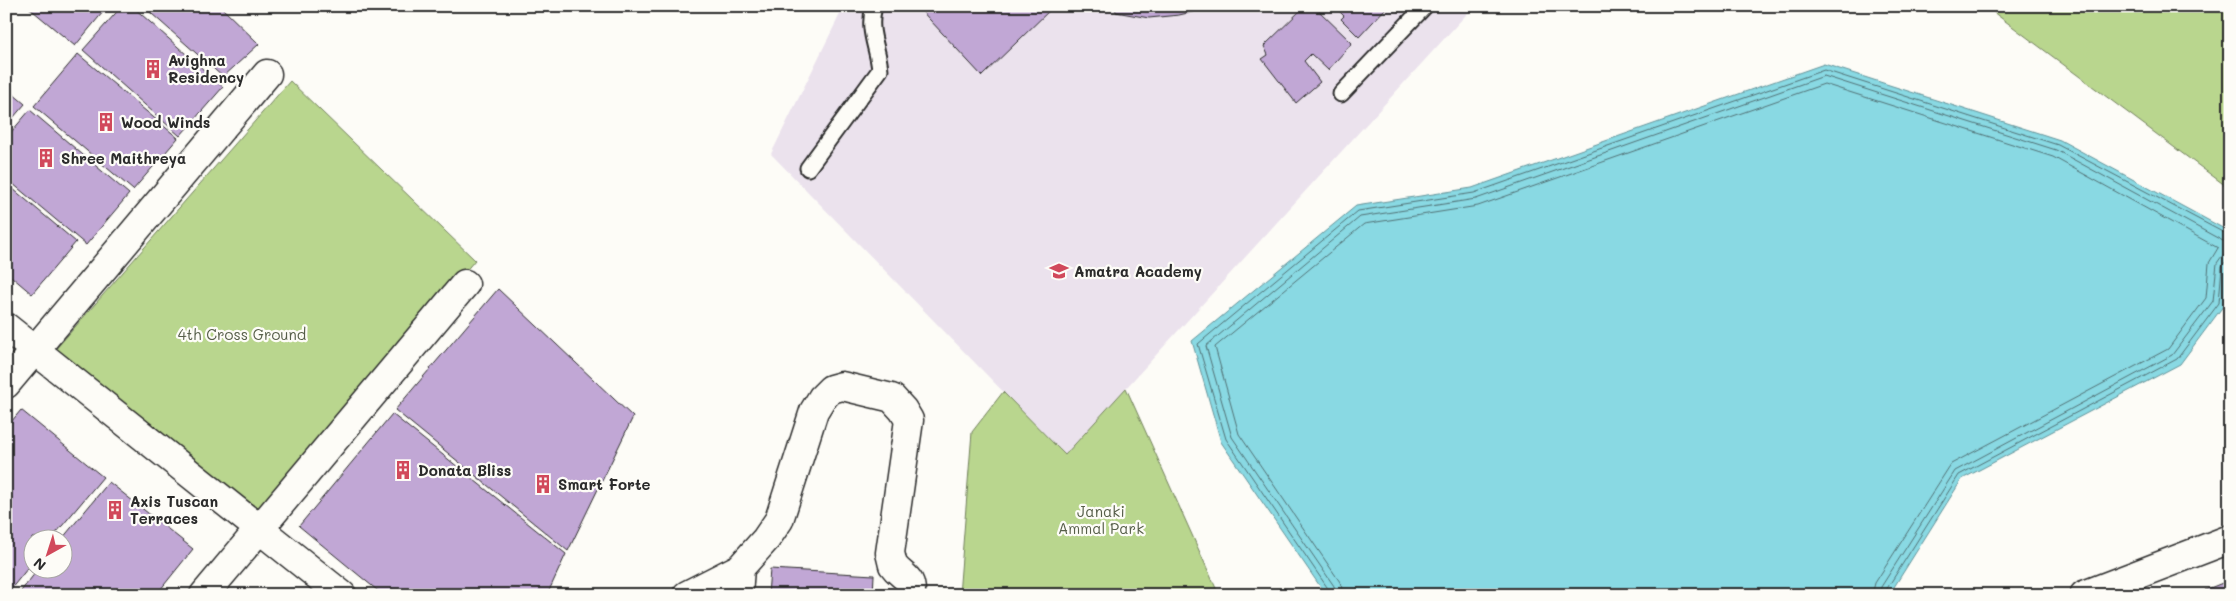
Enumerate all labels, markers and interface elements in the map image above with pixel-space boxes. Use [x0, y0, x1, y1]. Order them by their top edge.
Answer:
place label: Avighna Residency [168, 50, 244, 87]
building icon: Avighna Residency [142, 58, 164, 80]
building icon: Wood Winds [95, 111, 117, 133]
place label: Wood Winds [121, 112, 210, 132]
building icon: Shree Maithreya [35, 147, 57, 169]
place label: Shree Maithreya [61, 148, 186, 168]
school or university icon: Amatra Academy [1048, 260, 1070, 282]
place label: Amatra Academy [1074, 261, 1202, 281]
park label: 4th Cross Ground [178, 324, 306, 344]
building icon: Donata Bliss [392, 459, 414, 481]
place label: Donata Bliss [418, 460, 511, 480]
building icon: Smart Forte [532, 473, 554, 495]
place label: Smart Forte [558, 474, 651, 494]
place label: Axis Tuscan Terraces [130, 491, 218, 528]
building icon: Axis Tuscan Terraces [104, 499, 126, 521]
park label: Janaki Ammal Park [1058, 501, 1144, 538]
north arrow [22, 528, 72, 578]
text: N [29, 554, 50, 575]

